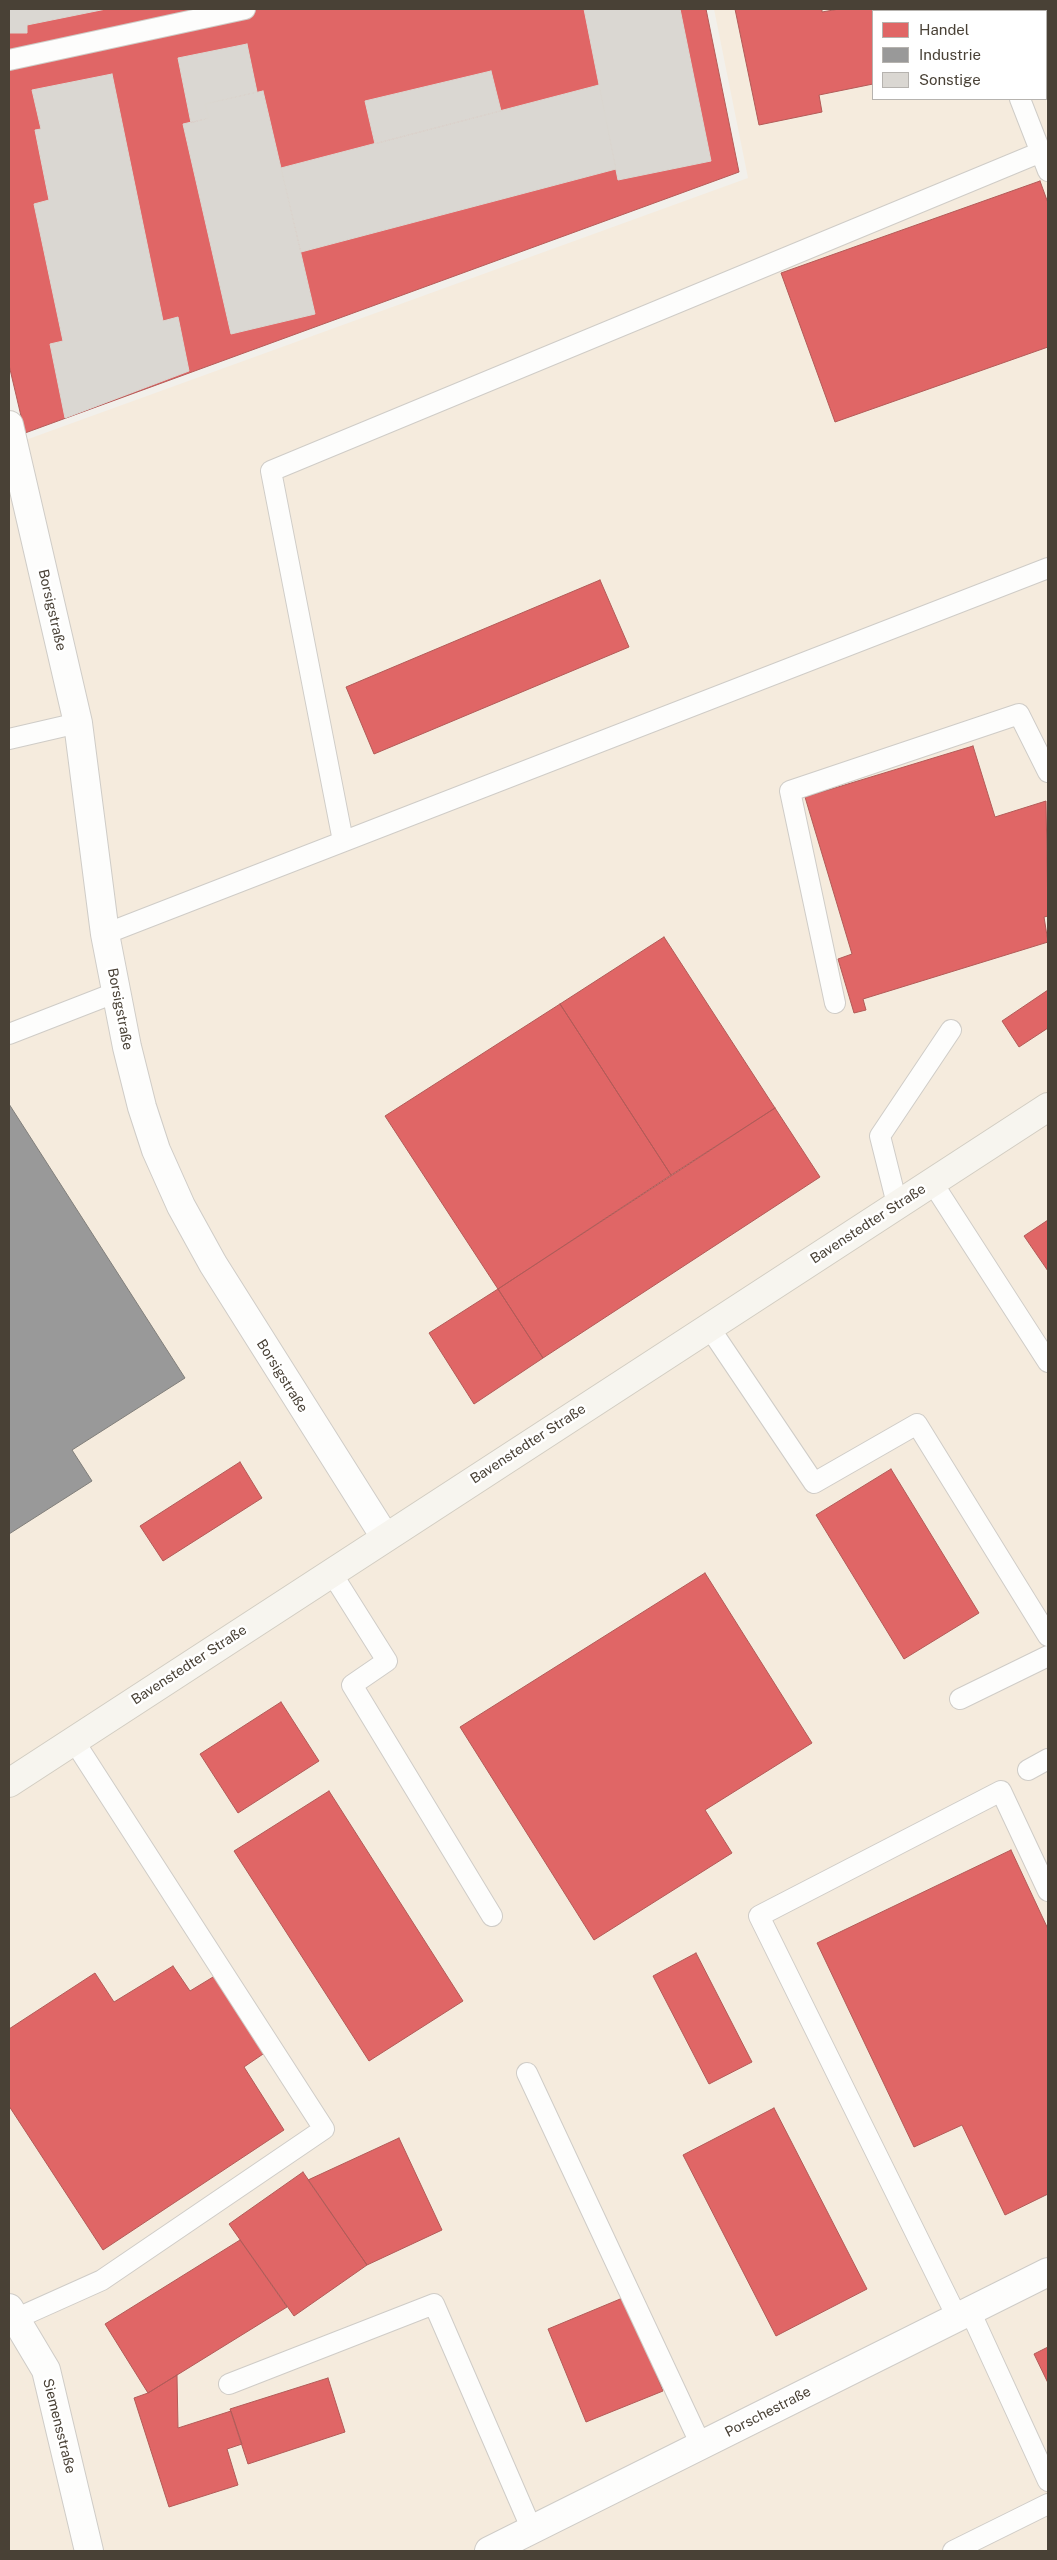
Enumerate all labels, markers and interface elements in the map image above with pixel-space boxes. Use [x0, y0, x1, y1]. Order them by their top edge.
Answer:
legend [872, 10, 1047, 100]
text: Handel [919, 21, 969, 38]
text: Industrie [919, 46, 981, 63]
text: Sonstige [919, 71, 981, 88]
street label: Borsigstraße [34, 568, 70, 652]
street label: Borsigstraße [104, 967, 136, 1051]
street label: Bavenstedter Straße [807, 1180, 929, 1268]
street label: Borsigstraße [253, 1336, 311, 1416]
street label: Bavenstedter Straße [467, 1400, 589, 1488]
street label: Bavenstedter Straße [128, 1621, 250, 1709]
street label: Siemensstraße [39, 2377, 79, 2475]
street label: Porschestraße [722, 2383, 814, 2441]

